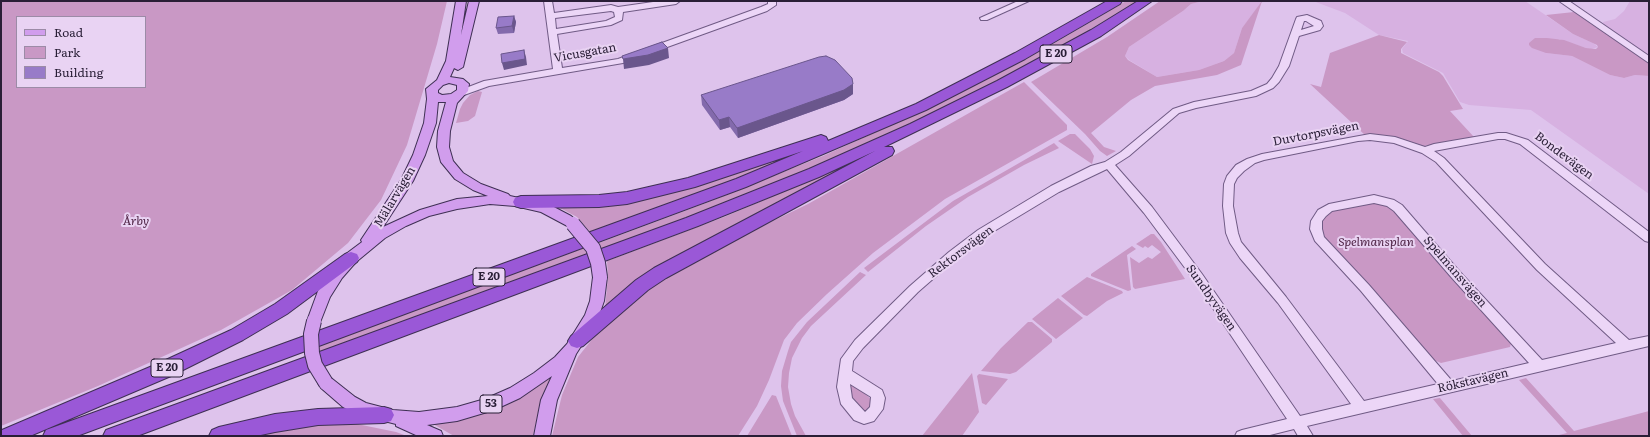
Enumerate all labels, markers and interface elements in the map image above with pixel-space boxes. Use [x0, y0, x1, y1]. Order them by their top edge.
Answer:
legend [16, 16, 146, 88]
text: Road [54, 23, 83, 41]
street label: Vicusgatan [553, 40, 617, 66]
text: Park [54, 43, 80, 61]
road number: E 20 [1040, 45, 1072, 63]
text: Building [54, 63, 103, 81]
street label: Duvtorpsvägen [1272, 119, 1360, 149]
street label: Bondevägen [1532, 129, 1596, 183]
street label: Mälarvägen [371, 164, 419, 230]
park label: Årby [123, 214, 149, 228]
street label: Rektorsvägen [925, 223, 997, 281]
street label: Spelmansvägen [1420, 233, 1490, 311]
park label: Spelmansplan [1338, 235, 1414, 249]
street label: Sundbyvägen [1183, 262, 1239, 334]
road number: E 20 [473, 268, 505, 286]
road number: E 20 [151, 359, 183, 377]
street label: Rökstavägen [1436, 366, 1510, 396]
road number: 53 [480, 395, 502, 413]

